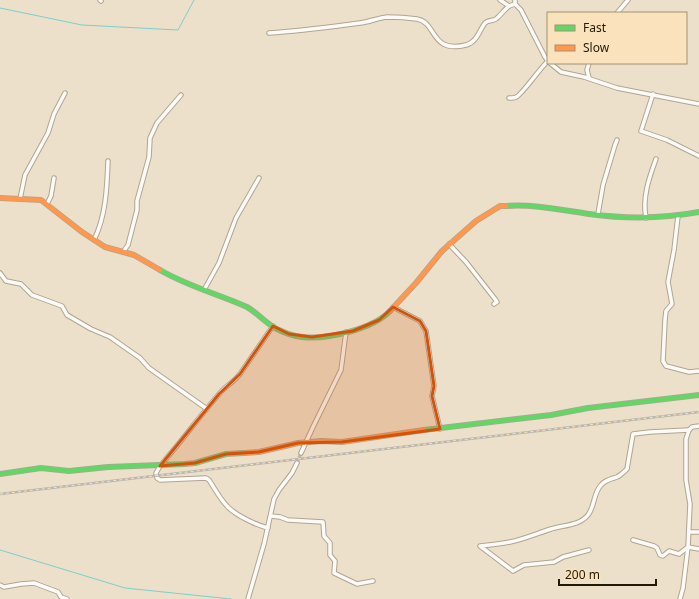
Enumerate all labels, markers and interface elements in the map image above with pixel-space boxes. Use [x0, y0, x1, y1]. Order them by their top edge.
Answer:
legend [547, 12, 687, 64]
text: Fast [583, 19, 607, 36]
text: Slow [583, 39, 610, 56]
scale bar [559, 561, 656, 587]
text: 200 m [565, 566, 600, 583]

